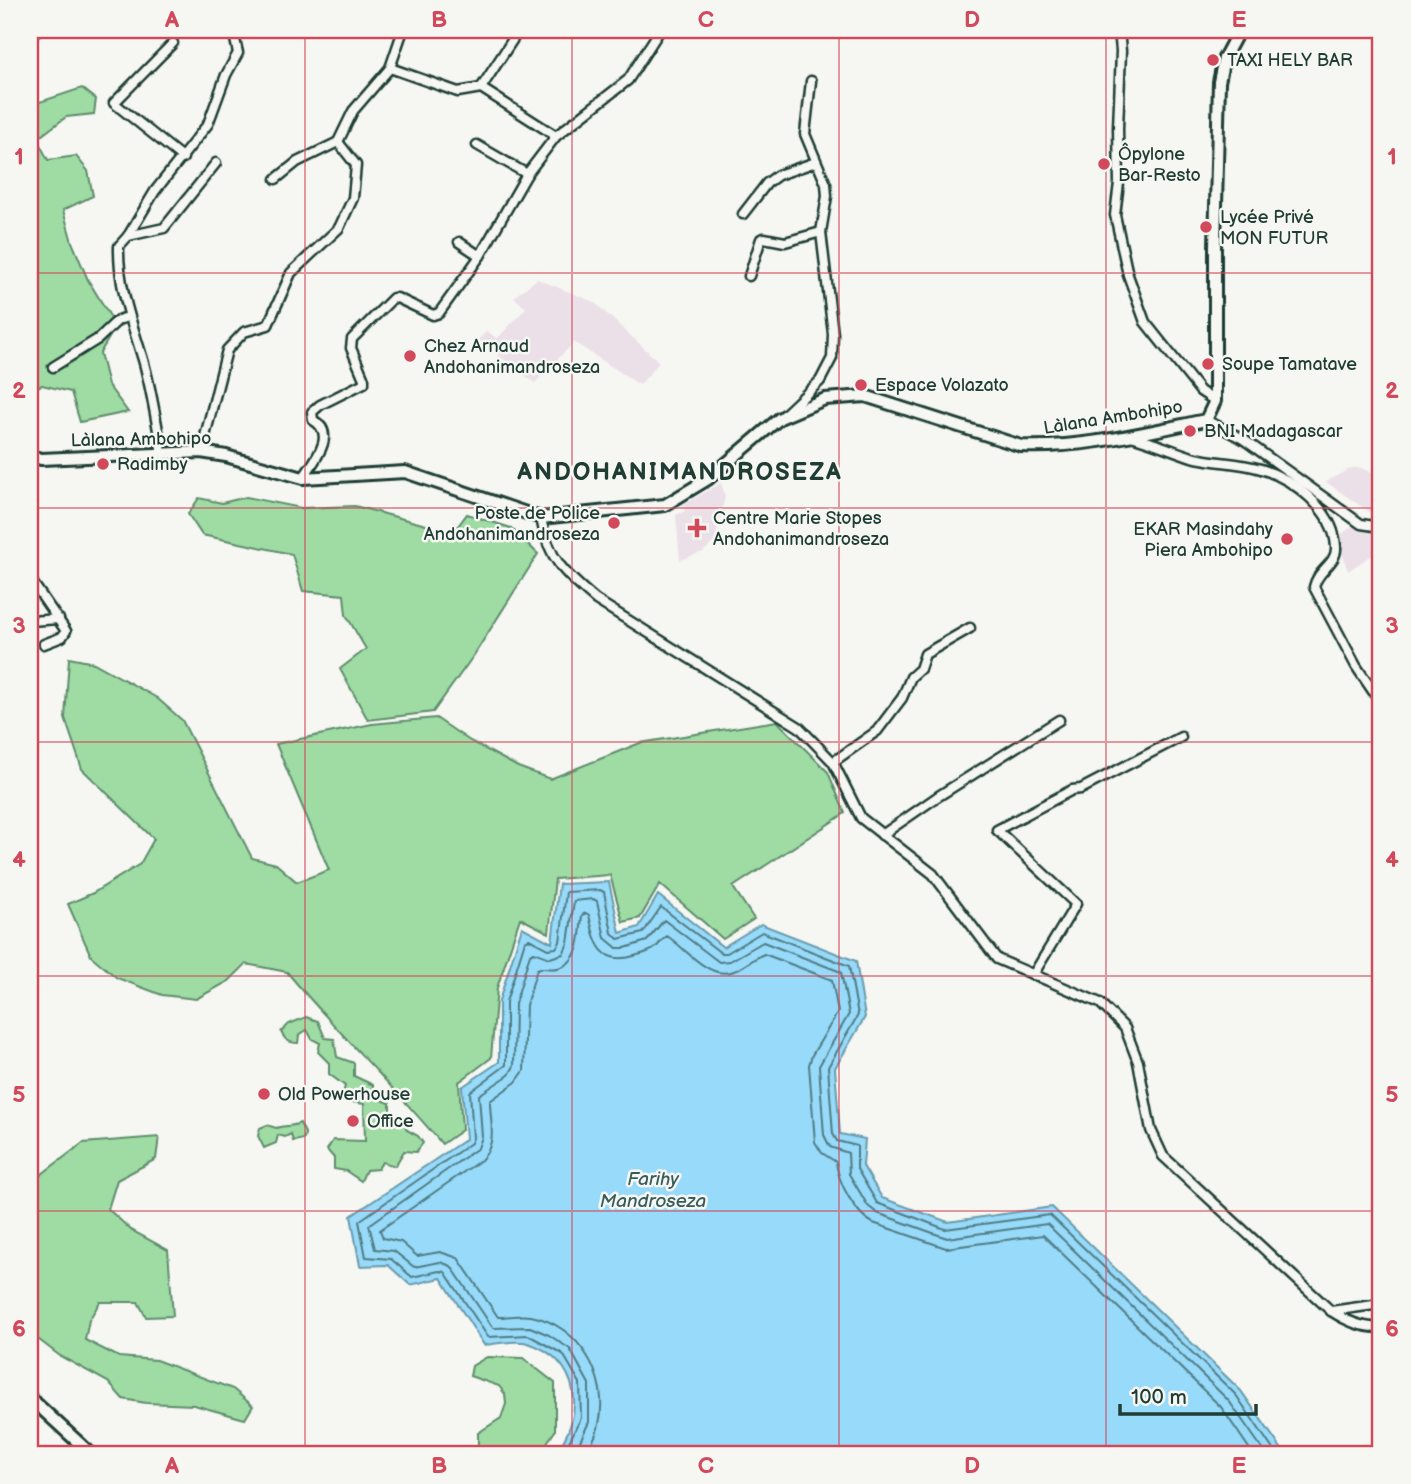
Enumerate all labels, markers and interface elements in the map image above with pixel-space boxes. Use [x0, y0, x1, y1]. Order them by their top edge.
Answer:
text: A [164, 6, 180, 34]
text: B [431, 6, 447, 34]
text: C [698, 6, 714, 34]
text: D [964, 6, 980, 34]
text: E [1232, 6, 1247, 34]
place label: TAXI HELY BAR [1227, 50, 1353, 71]
marker: TAXI HELY BAR [1205, 52, 1221, 68]
place label: Ôpylone Bar-Resto [1118, 142, 1201, 186]
text: 1 [14, 143, 24, 171]
text: 1 [1387, 143, 1397, 171]
marker: Ôpylone Bar-Resto [1096, 156, 1112, 172]
place label: Lycée Privé MON FUTUR [1220, 207, 1329, 249]
marker: Lycée Privé MON FUTUR [1198, 219, 1214, 235]
place label: Chez Arnaud Andohanimandroseza [424, 336, 600, 378]
marker: Chez Arnaud Andohanimandroseza [402, 348, 418, 364]
place label: Soupe Tamatave [1222, 354, 1357, 375]
marker: Soupe Tamatave [1200, 356, 1216, 372]
place label: Espace Volazato [875, 375, 1009, 396]
text: 2 [12, 377, 26, 405]
marker: Espace Volazato [853, 377, 869, 393]
text: 2 [1385, 377, 1399, 405]
street label: Làlana Ambohipo [1042, 396, 1184, 439]
place label: BNI Madagascar [1204, 421, 1343, 442]
marker: BNI Madagascar [1182, 423, 1198, 439]
street label: Làlana Ambohipo [71, 428, 211, 451]
place label: Radimby [117, 454, 188, 475]
marker: Radimby [95, 456, 111, 472]
district label: ANDOHANIMANDROSEZA [516, 458, 843, 487]
place label: Poste de Police Andohanimandroseza [424, 503, 600, 545]
place label: Centre Marie Stopes Andohanimandroseza [713, 508, 889, 550]
marker: Poste de Police Andohanimandroseza [606, 515, 622, 531]
marker: Centre Marie Stopes Andohanimandroseza [687, 518, 707, 538]
place label: EKAR Masindahy Piera Ambohipo [1133, 519, 1274, 561]
marker: EKAR Masindahy Piera Ambohipo [1279, 531, 1295, 547]
text: 3 [12, 612, 26, 640]
text: 3 [1385, 612, 1399, 640]
text: 4 [12, 846, 26, 874]
text: 4 [1385, 846, 1399, 874]
text: 5 [12, 1081, 26, 1109]
text: 5 [1385, 1081, 1399, 1109]
place label: Old Powerhouse [278, 1084, 411, 1105]
marker: Old Powerhouse [256, 1086, 272, 1102]
place label: Office [367, 1111, 414, 1132]
marker: Office [345, 1113, 361, 1129]
water label: Farihy Mandroseza [600, 1168, 706, 1213]
text: 6 [12, 1315, 26, 1343]
text: 6 [1385, 1315, 1399, 1343]
scale bar [1120, 1372, 1257, 1416]
text: 100 m [1131, 1385, 1187, 1410]
text: A [164, 1452, 180, 1480]
text: B [431, 1452, 447, 1480]
text: C [698, 1452, 714, 1480]
text: D [964, 1452, 980, 1480]
text: E [1232, 1452, 1247, 1480]

